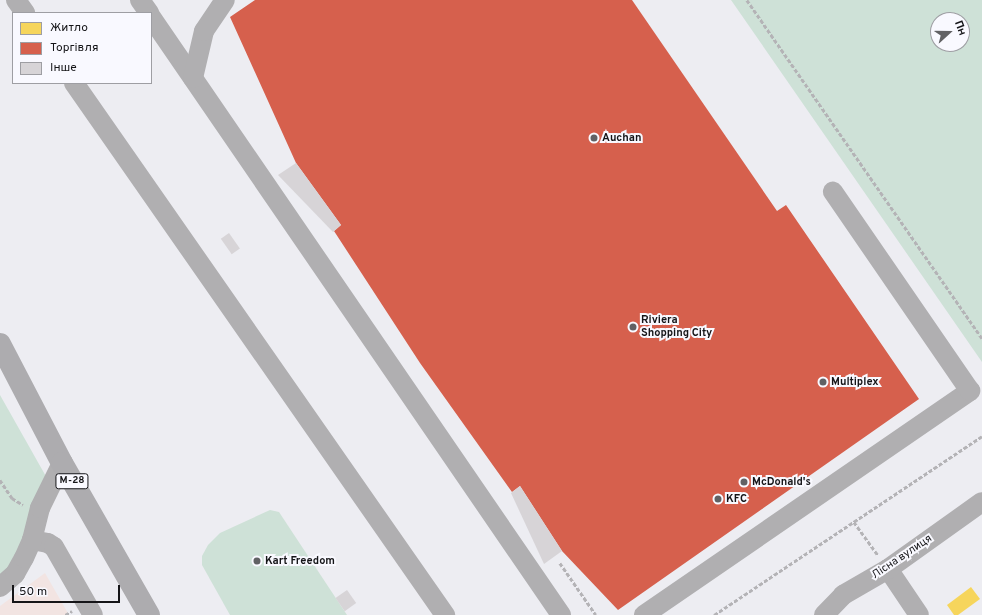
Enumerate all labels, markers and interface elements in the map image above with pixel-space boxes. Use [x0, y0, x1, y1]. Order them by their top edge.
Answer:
legend [12, 12, 152, 84]
north arrow [930, 12, 970, 52]
text: Пн [951, 19, 969, 37]
text: Житло [50, 20, 88, 36]
text: Торгівля [50, 40, 98, 56]
text: Інше [50, 60, 77, 76]
place label: Auchan [602, 131, 642, 145]
marker: Auchan [589, 133, 599, 143]
place label: Riviera Shopping City [641, 314, 712, 340]
marker: Riviera Shopping City [628, 322, 638, 332]
place label: Multiplex [831, 375, 879, 389]
marker: Multiplex [818, 377, 828, 387]
road number: М-28 [55, 473, 89, 489]
place label: McDonald's [752, 475, 811, 489]
marker: McDonald's [739, 477, 749, 487]
place label: KFC [726, 492, 747, 506]
marker: KFC [713, 494, 723, 504]
street label: Лісна вулиця [869, 532, 935, 582]
place label: Kart Freedom [265, 554, 335, 568]
marker: Kart Freedom [252, 556, 262, 566]
scale bar [14, 577, 122, 603]
text: 50 m [19, 584, 47, 600]

